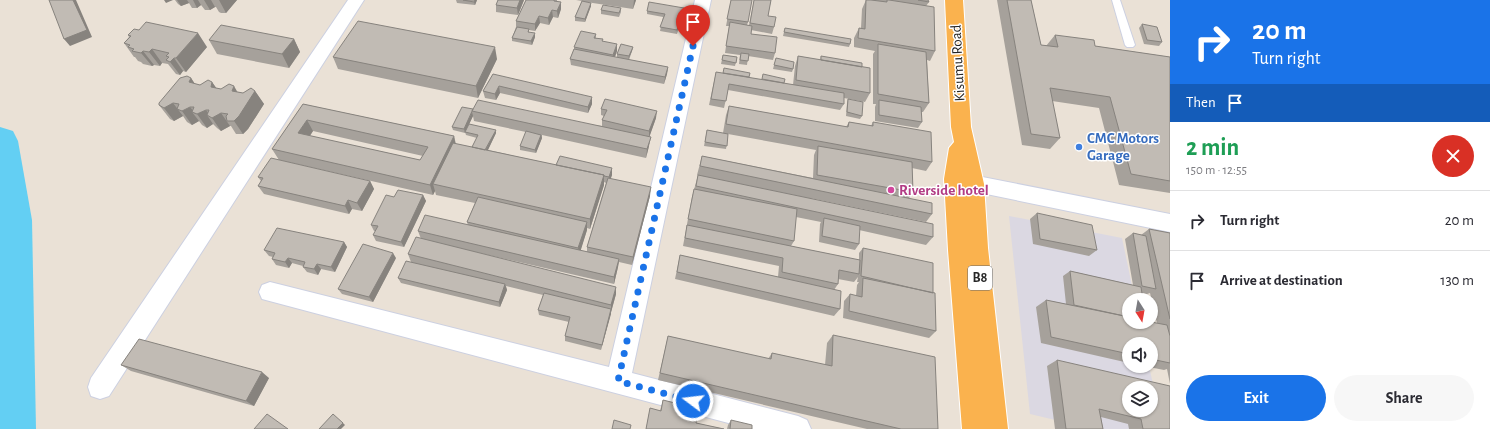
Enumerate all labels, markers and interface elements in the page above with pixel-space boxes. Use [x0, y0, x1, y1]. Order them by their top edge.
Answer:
pin [676, 5, 710, 46]
icon: arrive [682, 11, 704, 33]
icon: right [1186, 16, 1238, 68]
text: 20 m [1252, 17, 1307, 45]
street label: Kisumu Road [948, 24, 968, 102]
text: Turn right [1252, 50, 1321, 68]
icon: arrive [1224, 92, 1246, 114]
text: Then [1186, 95, 1216, 110]
place label: CMC Motors Garage [1087, 131, 1159, 163]
button: close [1432, 135, 1474, 177]
text: 2 min [1186, 136, 1239, 160]
marker: CMC Motors Garage [1074, 142, 1084, 152]
text: 150 m · 12:55 [1186, 164, 1247, 177]
place label: Riverside hotel [899, 183, 989, 198]
marker: Riverside hotel [886, 185, 896, 195]
icon: right [1186, 210, 1208, 232]
text: Turn right [1220, 213, 1279, 228]
text: 20 m [1445, 213, 1474, 228]
road number: B8 [968, 266, 992, 290]
icon: arrive [1186, 270, 1208, 292]
text: Arrive at destination [1220, 273, 1343, 288]
text: 130 m [1440, 273, 1474, 288]
north arrow [1122, 293, 1158, 329]
map controls [1122, 293, 1158, 417]
button: sound [1122, 337, 1158, 373]
button: Exit [1186, 375, 1326, 421]
button: Share [1334, 375, 1474, 421]
position arrow [672, 380, 714, 422]
button: layers [1122, 381, 1158, 417]

